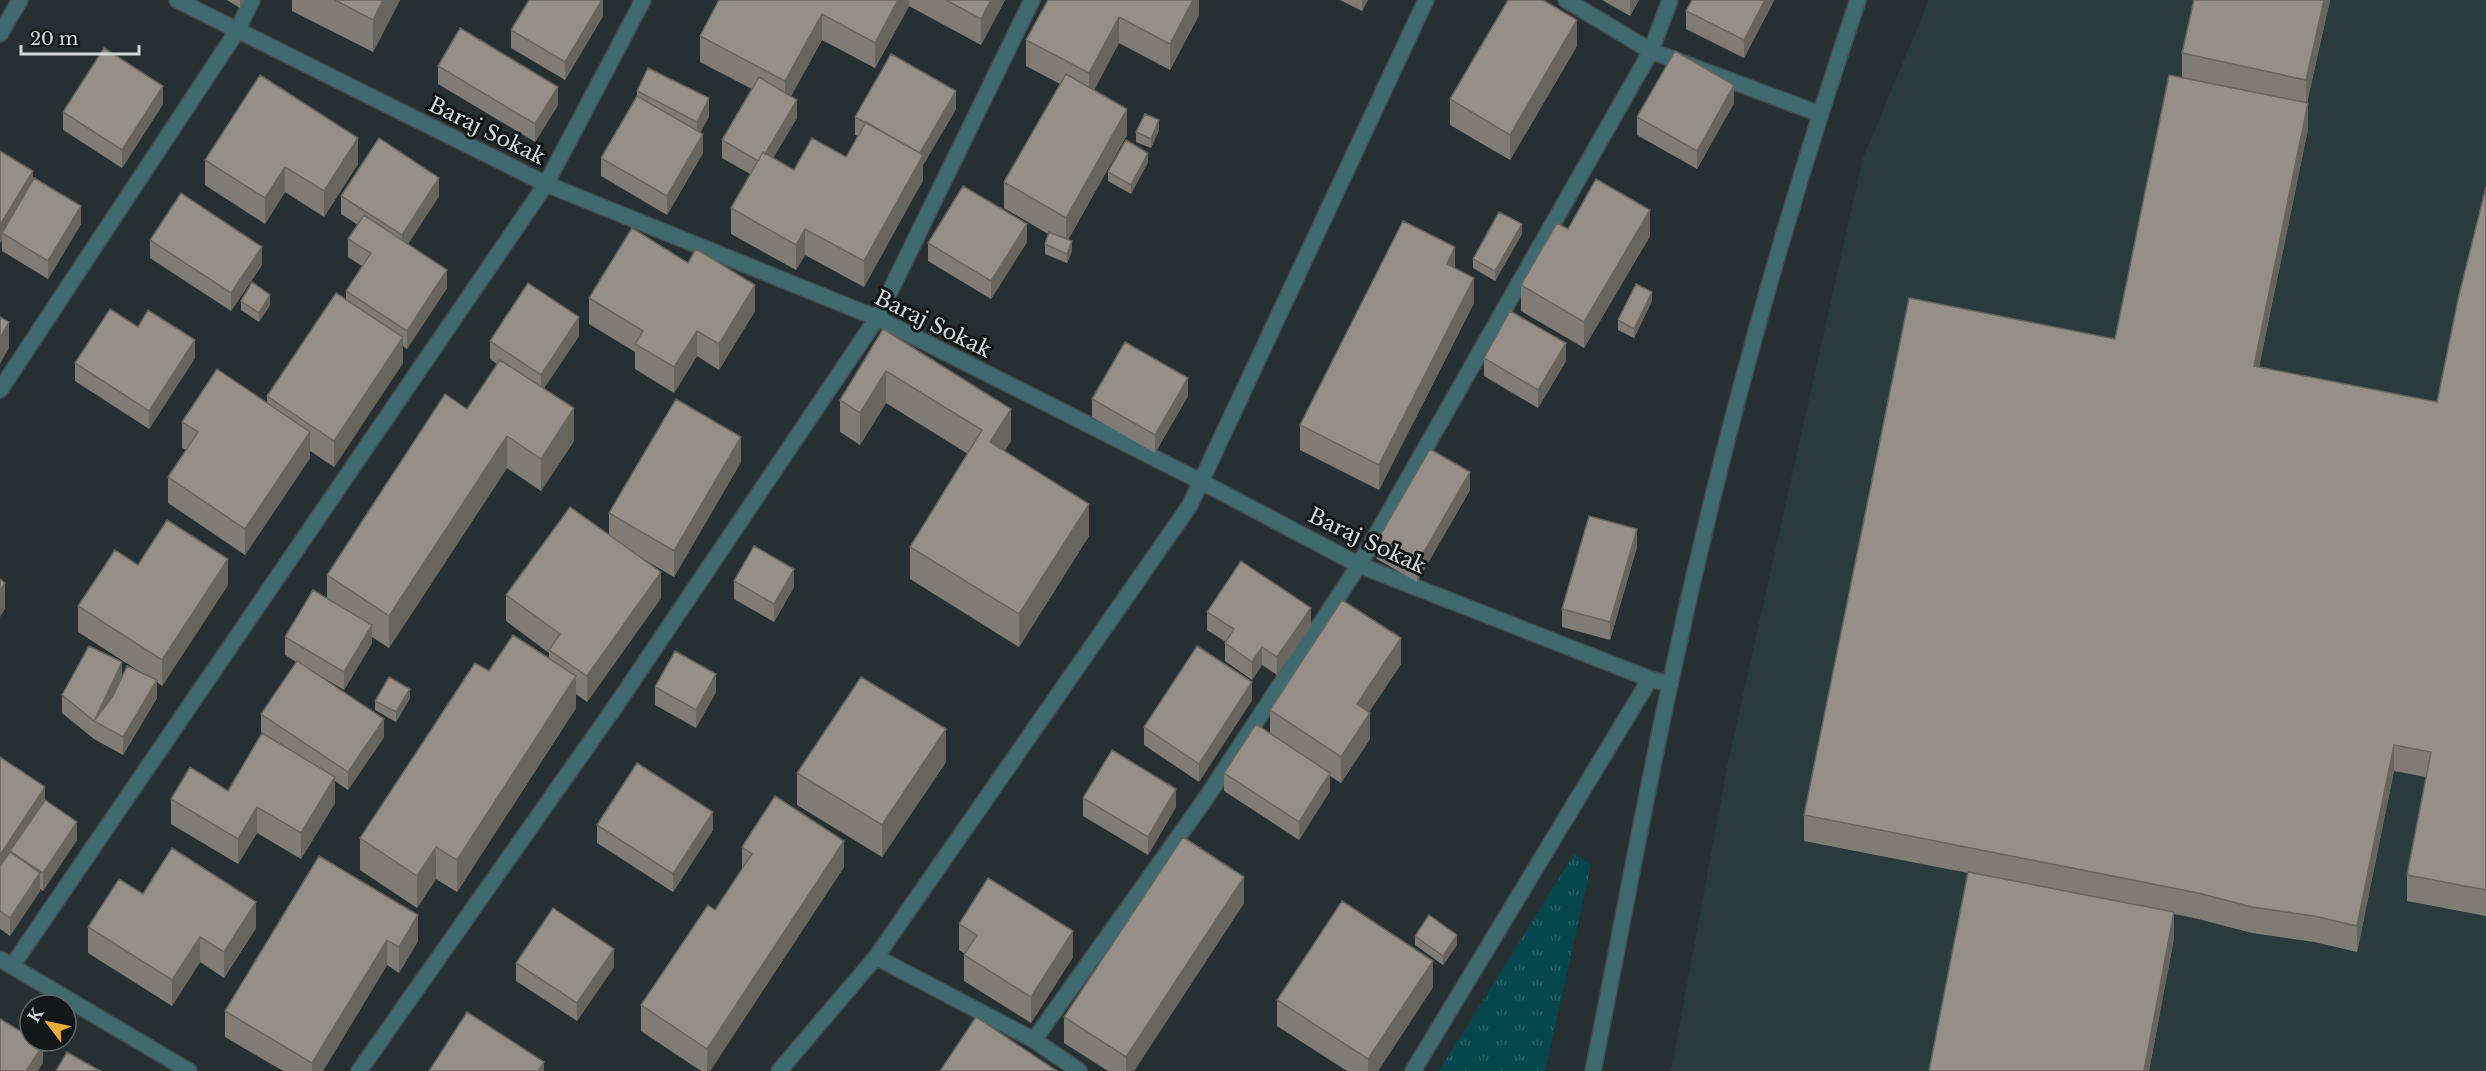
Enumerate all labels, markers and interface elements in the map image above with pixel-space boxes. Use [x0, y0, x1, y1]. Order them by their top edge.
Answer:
scale bar [21, 18, 140, 56]
text: 20 m [30, 28, 78, 50]
street label: Baraj Sokak [424, 92, 550, 170]
street label: Baraj Sokak [870, 285, 996, 363]
street label: Baraj Sokak [1304, 502, 1430, 580]
north arrow [18, 993, 78, 1053]
text: K [23, 1003, 48, 1026]

